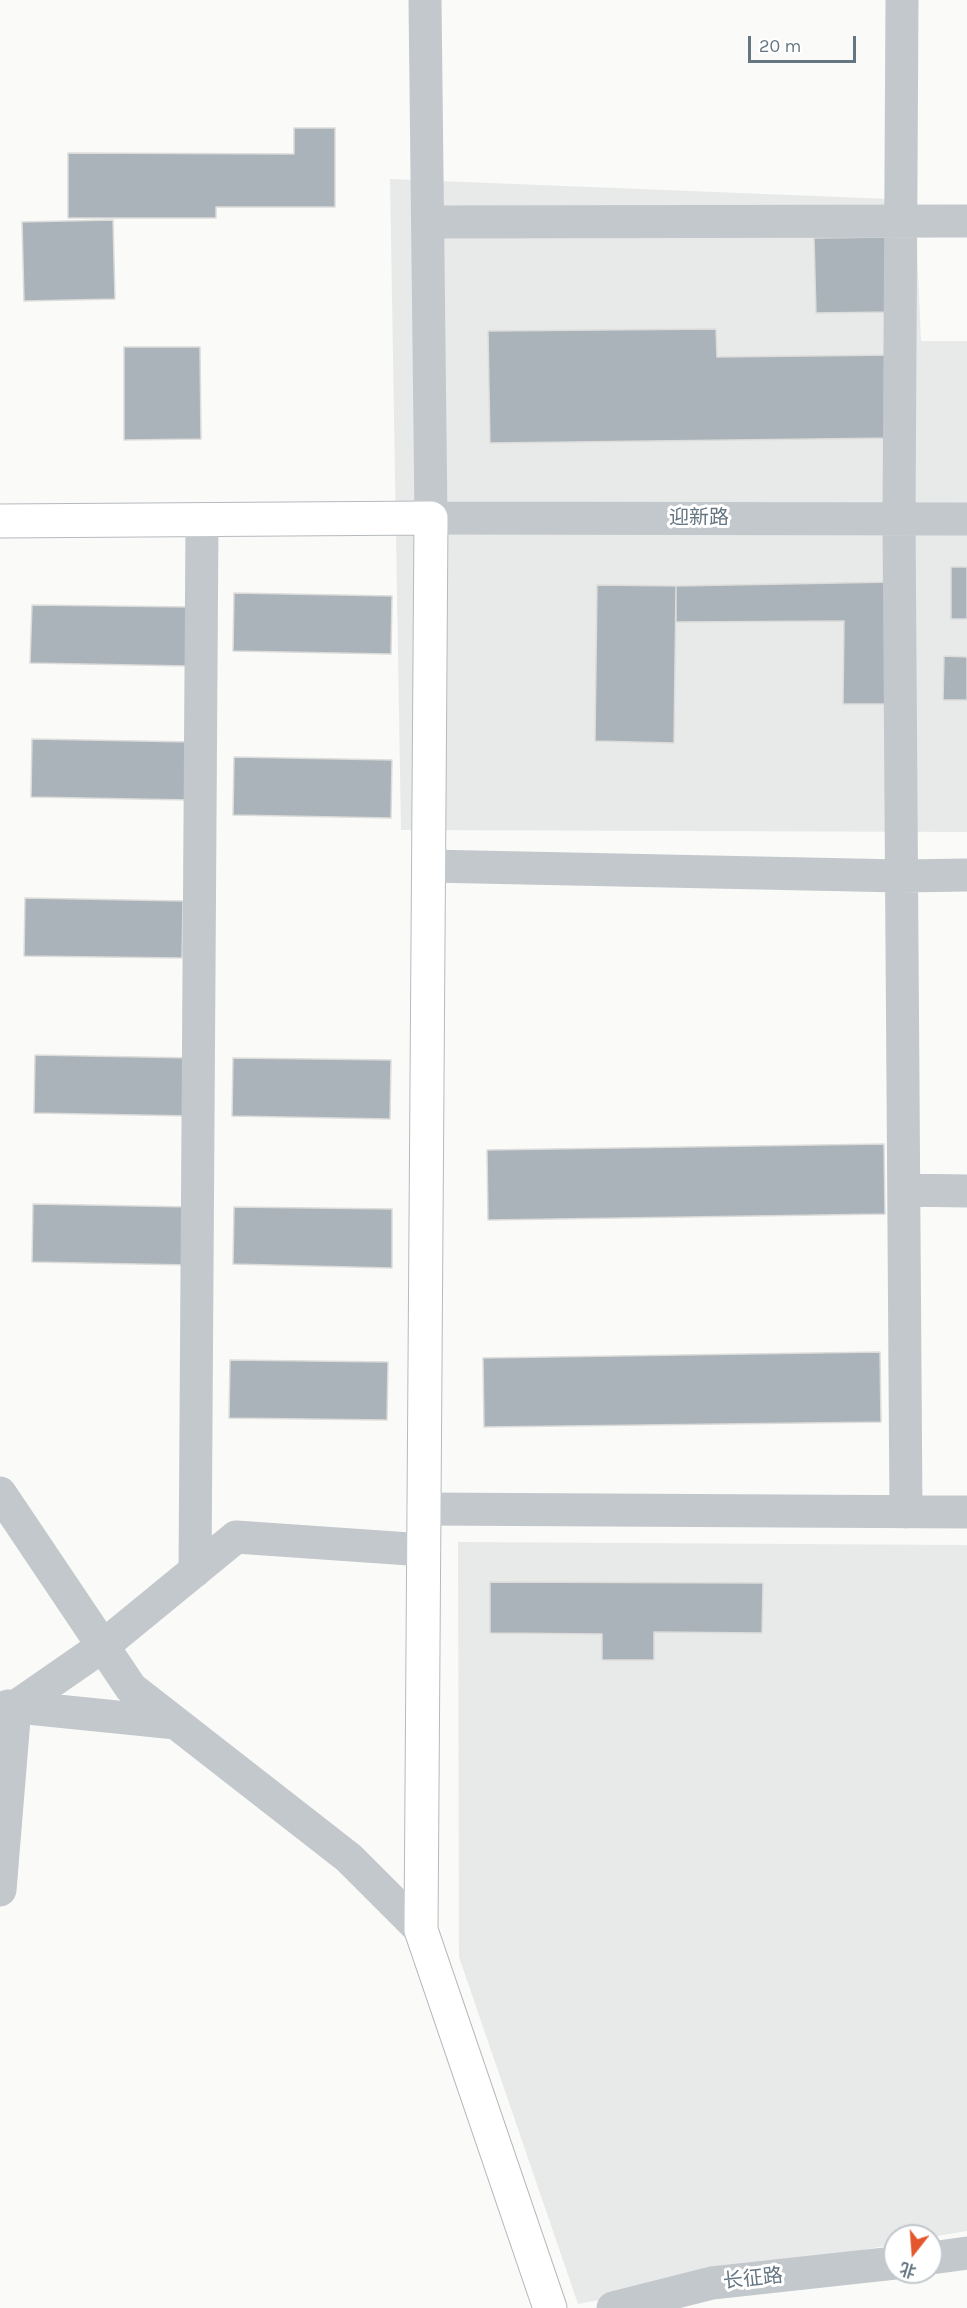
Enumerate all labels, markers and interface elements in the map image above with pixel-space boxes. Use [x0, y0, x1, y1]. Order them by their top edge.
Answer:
scale bar [751, 24, 859, 62]
text: 20 m [759, 35, 801, 57]
street label: 迎新路 [669, 506, 729, 530]
north arrow [883, 2224, 943, 2284]
text: 北 [898, 2258, 919, 2281]
street label: 长征路 [722, 2264, 784, 2294]

